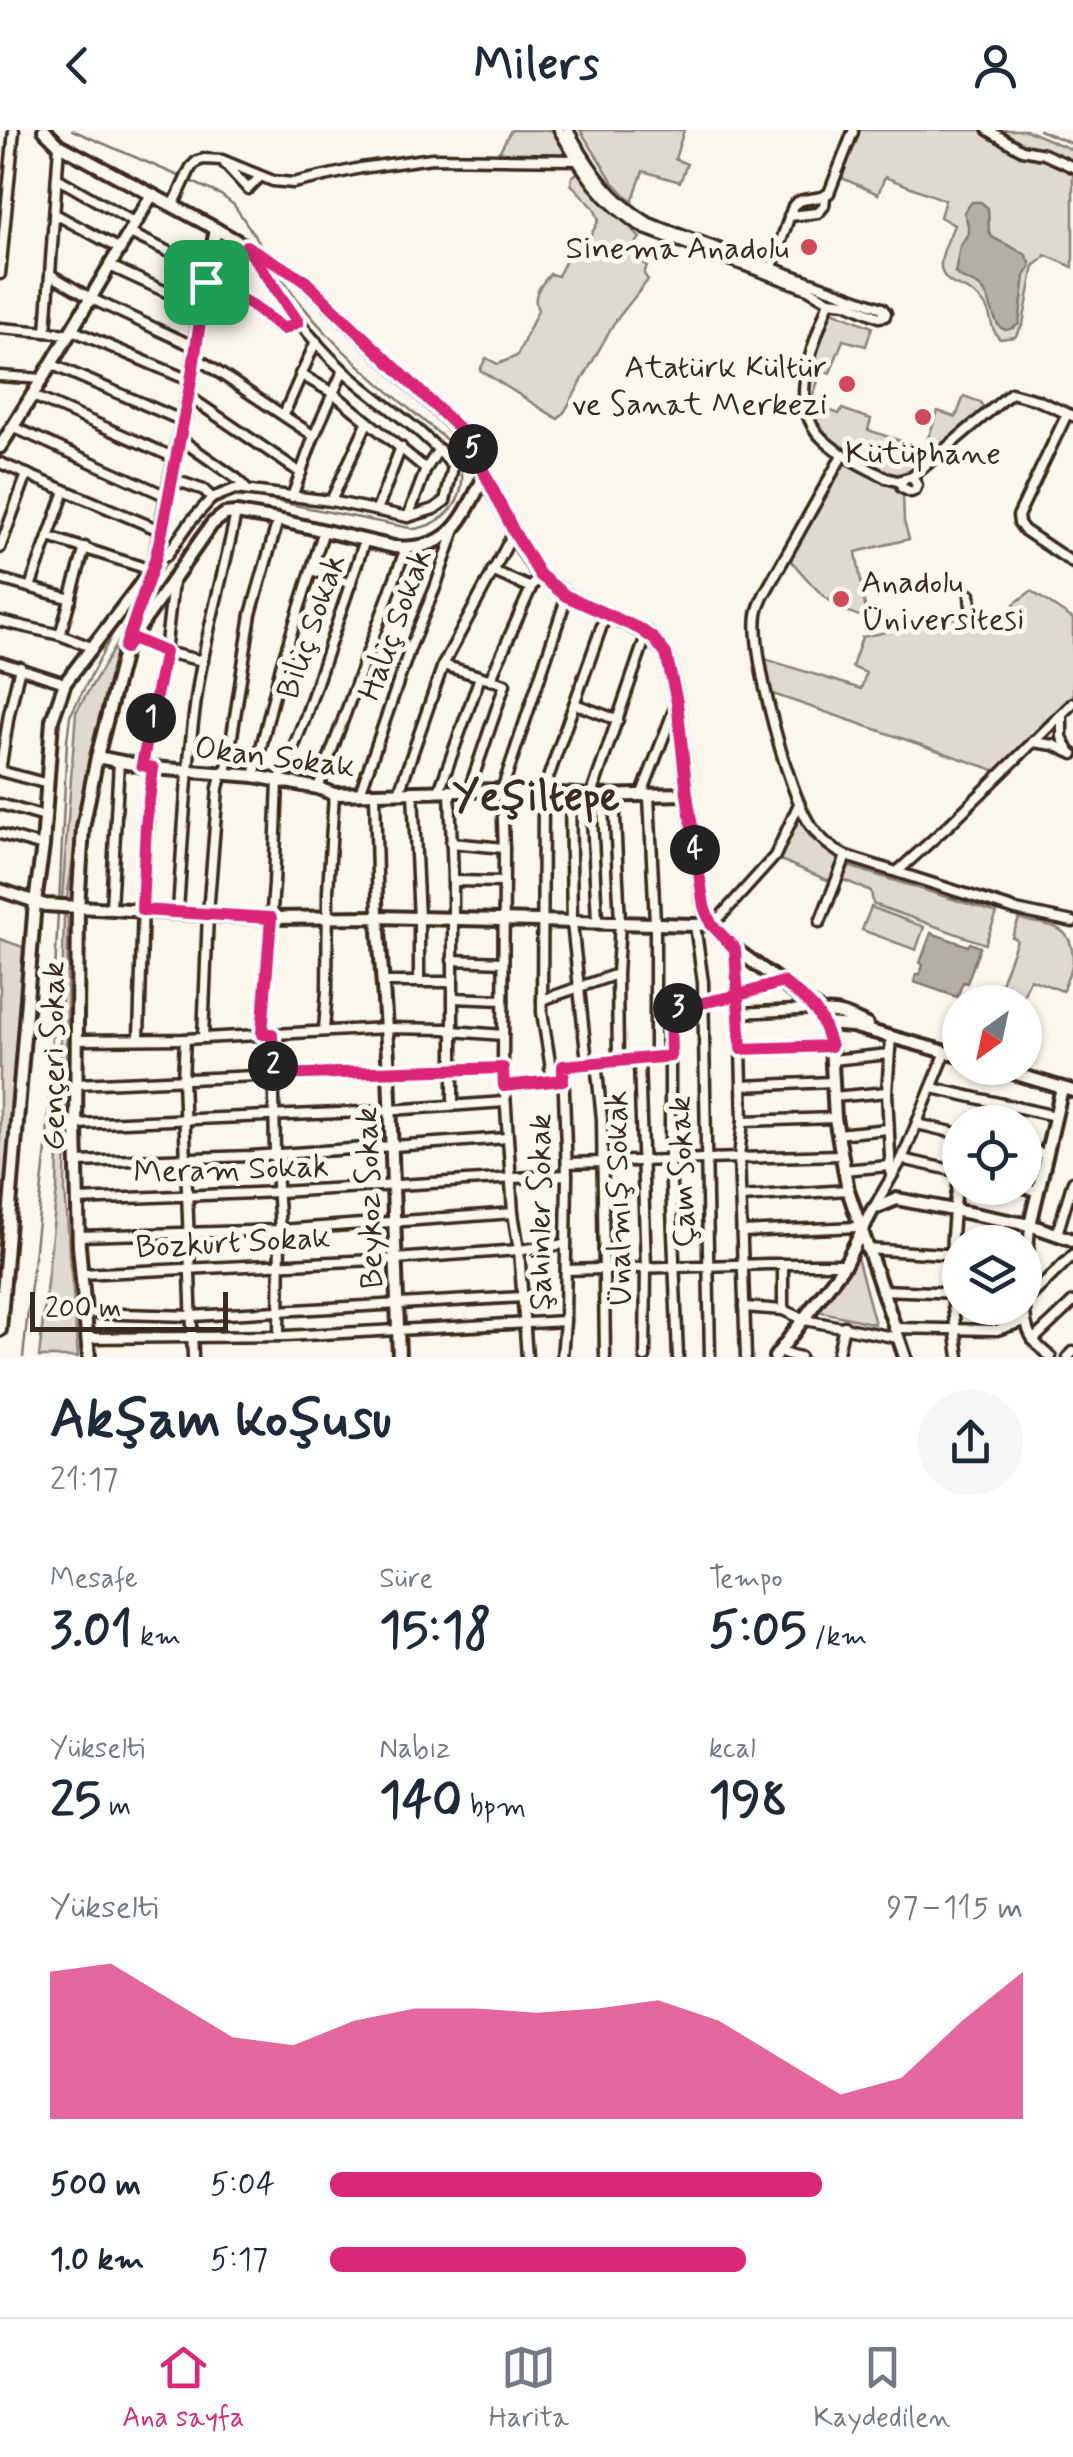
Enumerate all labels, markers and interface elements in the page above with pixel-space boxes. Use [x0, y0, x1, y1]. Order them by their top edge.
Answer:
text: Milers [474, 36, 599, 95]
icon: back [50, 38, 105, 93]
icon: person [968, 38, 1023, 93]
place label: Sinema Anadolu [566, 228, 789, 270]
marker: Sinema Anadolu [798, 236, 820, 258]
pin [164, 240, 249, 325]
icon: arrive [179, 255, 234, 310]
place label: Atatürk Kültür ve Sanat Merkezi [571, 347, 827, 426]
marker: Atatürk Kültür ve Sanat Merkezi [836, 373, 858, 395]
marker: Kütüphane [912, 406, 934, 428]
pin: 5 [448, 424, 498, 474]
text: 5 [465, 430, 481, 467]
place label: Kütüphane [845, 433, 1001, 475]
street label: Haliç Sokak [349, 543, 443, 706]
street label: Biliç Sokak [268, 549, 356, 705]
place label: Anadolu Üniversitesi [861, 562, 1024, 641]
marker: Anadolu Üniversitesi [830, 588, 852, 610]
pin: 1 [126, 693, 176, 743]
text: 1 [145, 699, 157, 736]
street label: Okan Sokak [192, 727, 357, 789]
district label: Yeşiltepe [452, 771, 620, 826]
pin: 4 [670, 825, 720, 875]
text: 4 [687, 831, 703, 868]
street label: Gençeri Sokak [33, 961, 75, 1151]
pin: 3 [653, 983, 703, 1033]
north arrow [942, 985, 1042, 1085]
map controls [942, 985, 1042, 1325]
text: 3 [672, 989, 684, 1026]
pin: 2 [248, 1041, 298, 1091]
text: 2 [266, 1047, 280, 1084]
street label: Ünalmış Sokak [596, 1090, 642, 1308]
street label: Çam Sokak [659, 1095, 707, 1249]
button: locate [942, 1105, 1042, 1205]
street label: Beykoz Sokak [346, 1106, 394, 1290]
street label: Şahinler Sokak [520, 1114, 562, 1310]
street label: Meram Sokak [133, 1146, 330, 1194]
street label: Bozkurt Sokak [135, 1217, 331, 1269]
button: layers [942, 1225, 1042, 1325]
scale bar [30, 1287, 228, 1332]
text: 200 m [45, 1291, 121, 1328]
text: Akşam koşusu [50, 1385, 392, 1457]
button: share [918, 1390, 1023, 1495]
text: 21:17 [50, 1459, 118, 1501]
text: Mesafe [50, 1561, 138, 1598]
text: Süre [379, 1561, 433, 1598]
text: Tempo [709, 1561, 783, 1598]
text: 3.01 [50, 1598, 132, 1664]
text: 15:18 [379, 1598, 491, 1664]
text: 5:05 [709, 1598, 807, 1664]
text: km [132, 1619, 181, 1656]
text: /km [807, 1619, 867, 1656]
text: Yükselti [50, 1731, 145, 1768]
text: Nabız [379, 1731, 450, 1768]
text: kcal [709, 1731, 756, 1768]
text: 25 [50, 1768, 101, 1834]
text: 140 [379, 1768, 462, 1834]
text: 198 [709, 1768, 788, 1834]
text: m [101, 1789, 131, 1826]
text: bpm [462, 1789, 526, 1826]
text: Yükselti [50, 1887, 158, 1929]
text: 97–115 m [887, 1887, 1023, 1929]
text: 500 m [50, 2164, 141, 2206]
text: 5:04 [210, 2164, 275, 2206]
text: 1.0 km [50, 2239, 144, 2281]
text: 5:17 [210, 2239, 268, 2281]
tab: Ana sayfa [122, 2340, 245, 2437]
tab: Harita [489, 2340, 569, 2437]
tab: Kaydedilen [813, 2340, 951, 2437]

